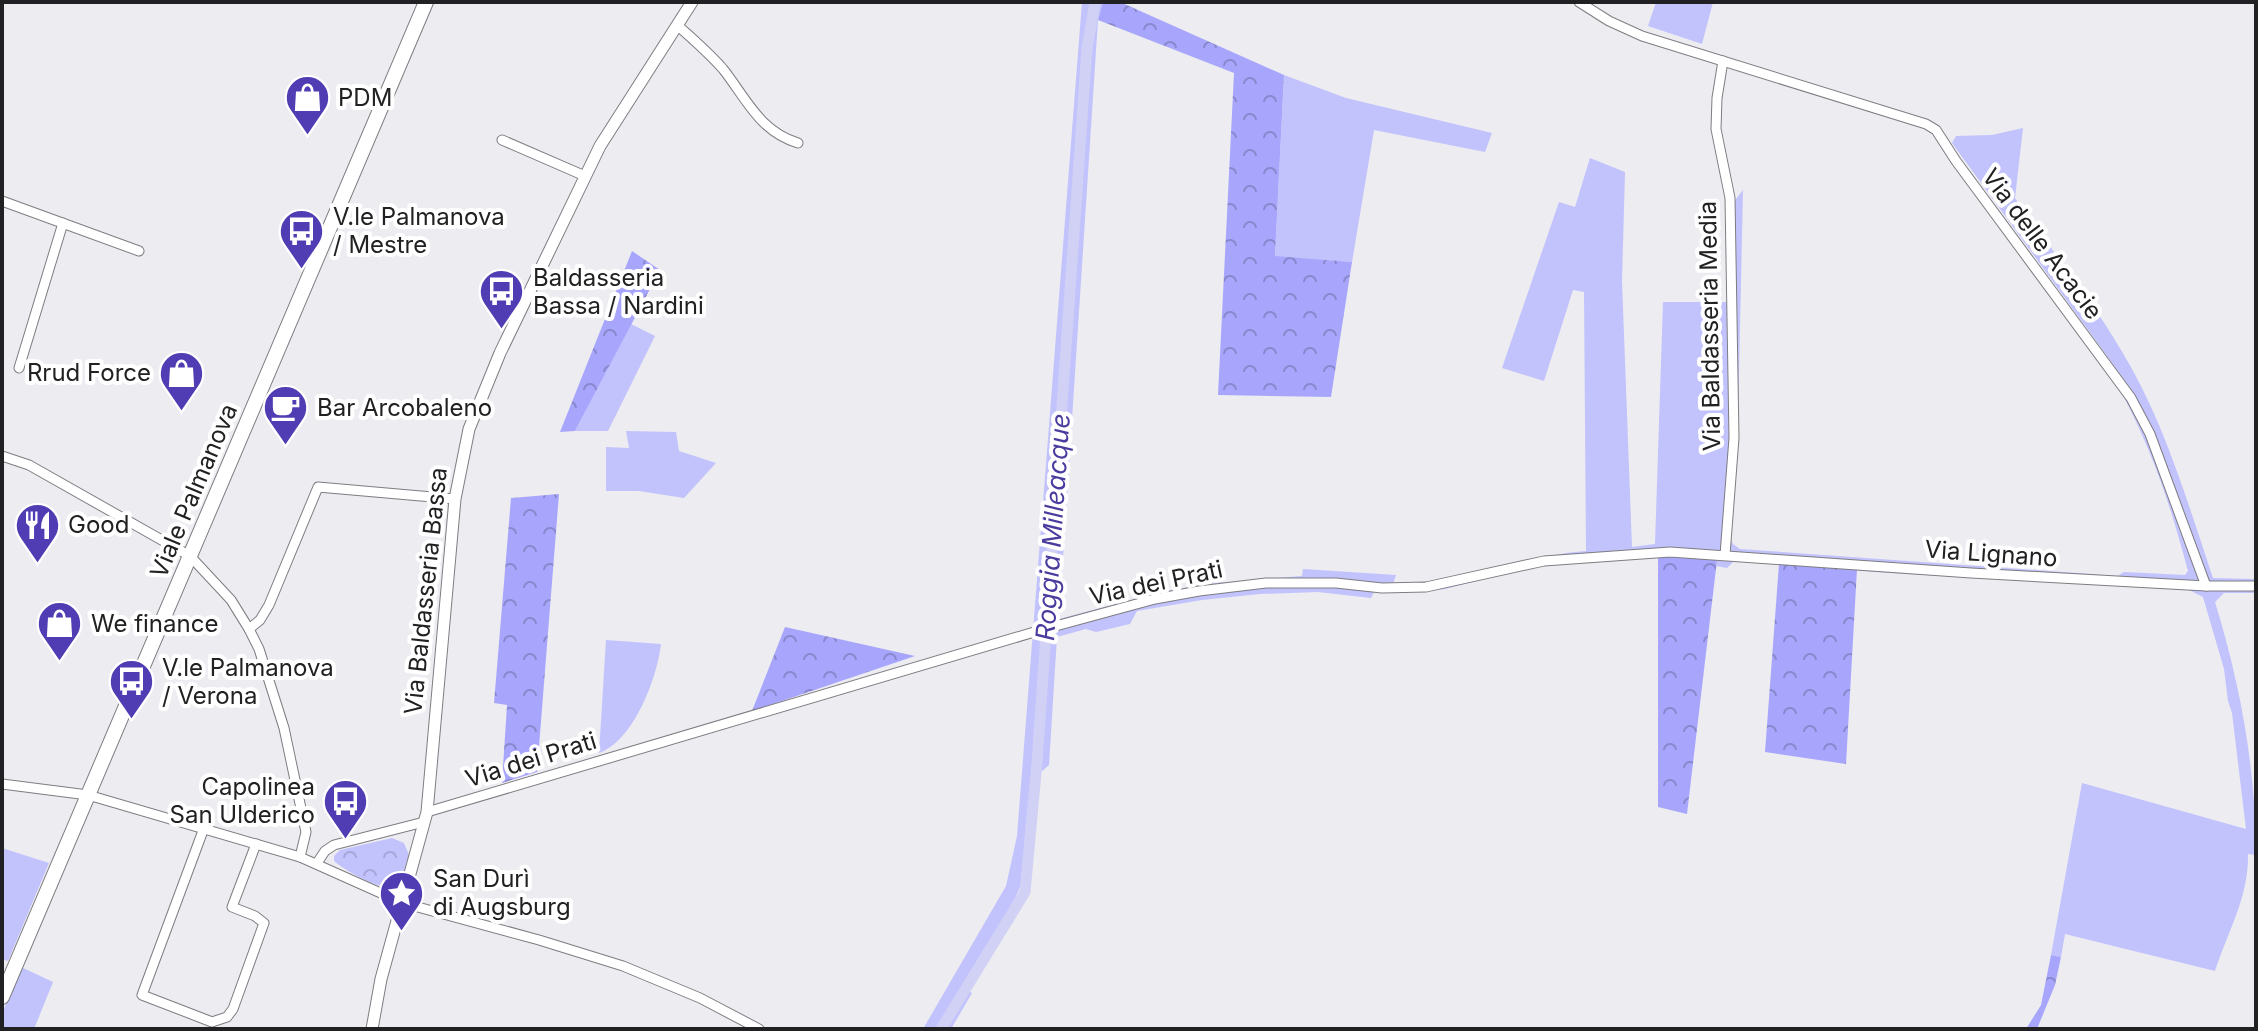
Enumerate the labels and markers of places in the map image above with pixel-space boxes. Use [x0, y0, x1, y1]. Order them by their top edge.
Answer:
shop icon: PDM [283, 74, 331, 137]
place label: PDM [338, 83, 392, 112]
place label: V.le Palmanova / Mestre [333, 202, 505, 259]
bus stop icon: V.le Palmanova / Mestre [278, 207, 326, 270]
place label: Baldasseria Bassa / Nardini [533, 263, 704, 320]
bus stop icon: Baldasseria Bassa / Nardini [478, 268, 526, 331]
shop icon: Rrud Force [158, 349, 206, 412]
place label: Rrud Force [27, 358, 151, 387]
cafe icon: Bar Arcobaleno [262, 384, 310, 447]
place label: Bar Arcobaleno [317, 393, 492, 422]
restaurant icon: Good [13, 501, 61, 564]
place label: Good [68, 510, 129, 539]
shop icon: We finance [36, 600, 84, 663]
place label: We finance [91, 609, 218, 638]
place label: V.le Palmanova / Verona [162, 653, 334, 710]
bus stop icon: V.le Palmanova / Verona [107, 658, 155, 721]
place label: Capolinea San Ulderico [170, 772, 315, 829]
bus stop icon: Capolinea San Ulderico [322, 777, 370, 840]
place label: San Durì di Augsburg [433, 864, 571, 921]
place icon: San Durì di Augsburg [378, 869, 426, 932]

